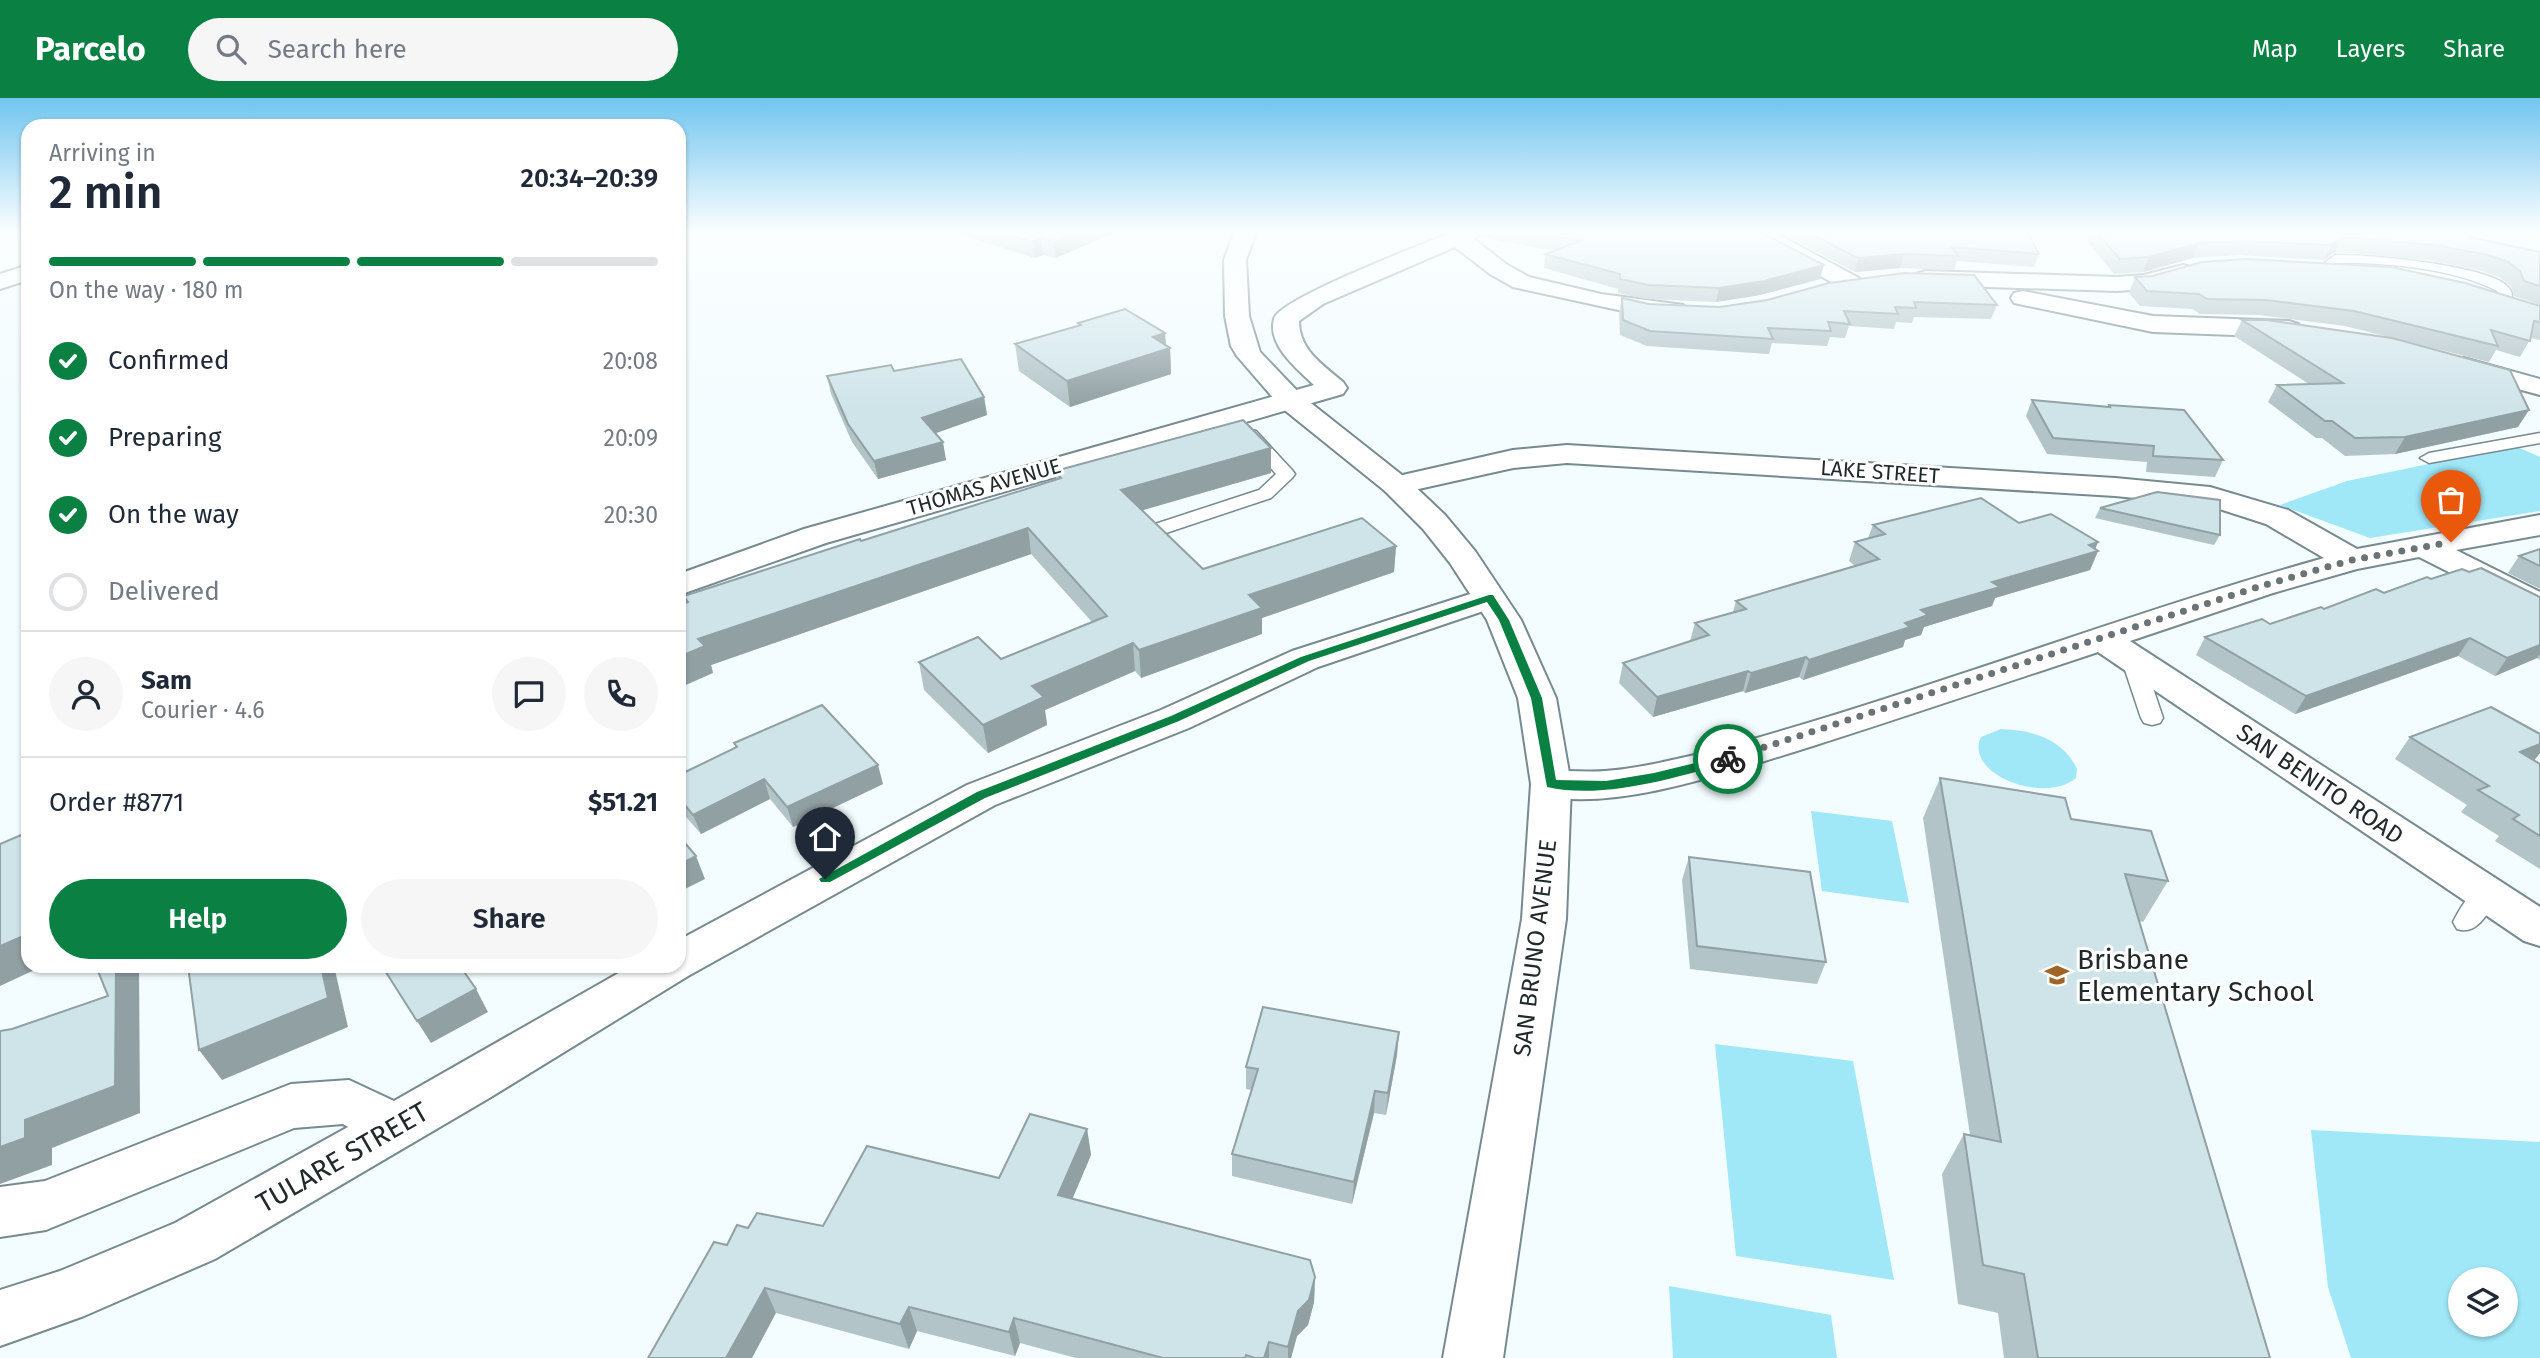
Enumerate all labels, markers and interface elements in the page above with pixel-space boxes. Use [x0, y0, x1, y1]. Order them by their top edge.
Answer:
search box [188, 18, 678, 81]
text: Parcelo [35, 29, 146, 69]
icon: search [212, 30, 250, 68]
text: Search here [268, 34, 407, 65]
text: Map [2252, 35, 2298, 63]
text: Layers [2336, 35, 2405, 63]
text: Share [2443, 35, 2505, 63]
text: Arriving in [49, 139, 156, 167]
text: 20:34–20:39 [521, 163, 658, 194]
text: 2 min [49, 165, 162, 220]
text: On the way · 180 m [49, 276, 244, 304]
icon: check [49, 342, 87, 380]
text: Confirmed [108, 345, 229, 376]
text: 20:08 [603, 347, 658, 375]
icon: check [49, 419, 87, 457]
text: Preparing [108, 422, 221, 453]
text: 20:09 [604, 424, 658, 452]
street label: THOMAS AVENUE [904, 453, 1064, 521]
street label: LAKE STREET [1819, 455, 1941, 489]
pin [2421, 470, 2481, 542]
icon: bag [2432, 481, 2470, 519]
icon: check [49, 496, 87, 534]
text: On the way [108, 499, 239, 530]
text: 20:30 [604, 501, 658, 529]
text: Delivered [108, 576, 220, 607]
button: person [49, 657, 123, 731]
button: chat [492, 657, 566, 731]
button: phone [584, 657, 658, 731]
text: Sam [141, 665, 192, 696]
text: Courier · 4.6 [141, 696, 265, 724]
street label: SAN BENITO ROAD [2231, 718, 2409, 850]
courier [1693, 724, 1763, 794]
icon: bike [1709, 740, 1747, 778]
text: Order #8771 [49, 787, 184, 818]
text: $51.21 [588, 787, 658, 818]
pin [795, 807, 855, 879]
icon: home [806, 818, 844, 856]
street label: SAN BRUNO AVENUE [1508, 838, 1562, 1058]
button: Help [49, 879, 347, 959]
button: Share [361, 879, 658, 959]
place label: Brisbane Elementary School [2077, 943, 2314, 1008]
school or university icon: Brisbane Elementary School [2043, 961, 2071, 989]
street label: TULARE STREET [250, 1095, 434, 1220]
map controls [2448, 1267, 2518, 1337]
button: layers [2448, 1267, 2518, 1337]

